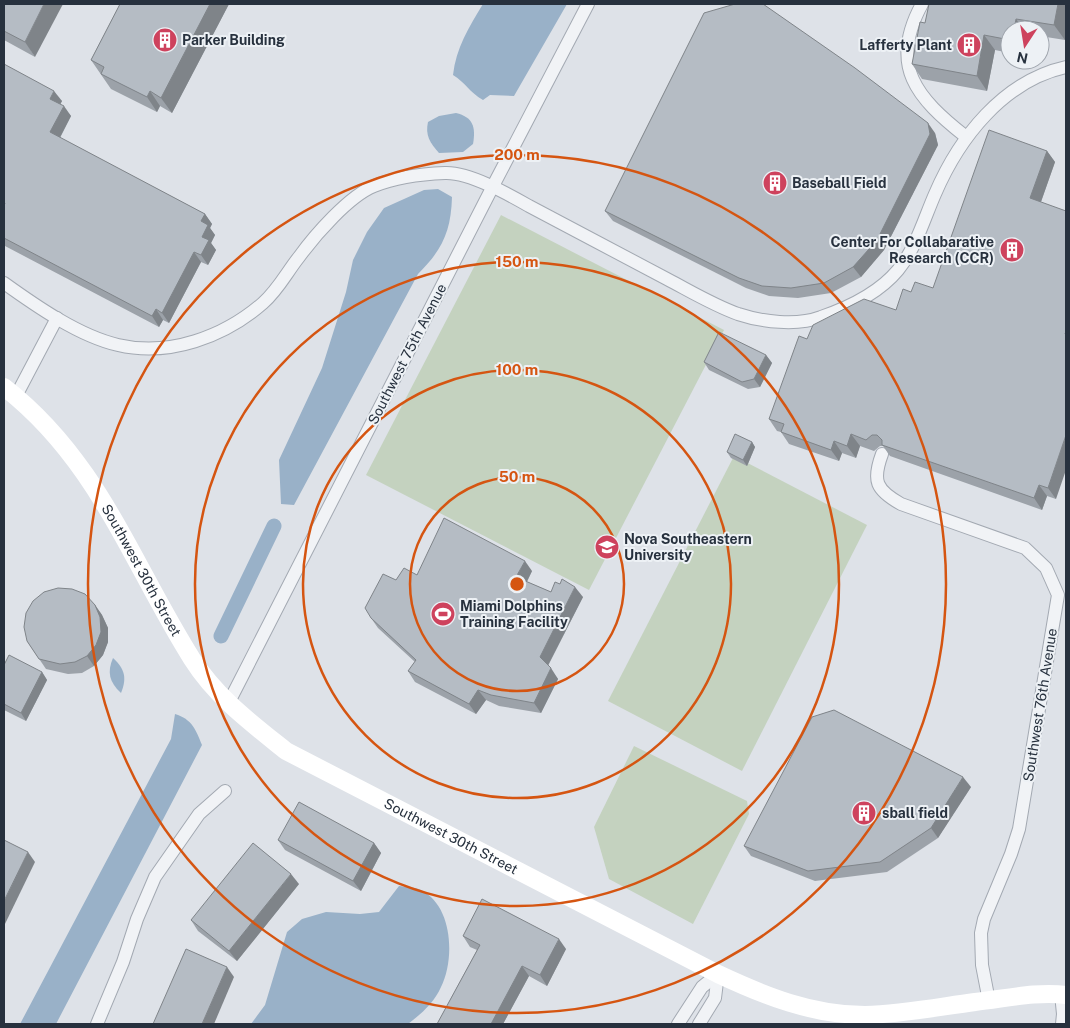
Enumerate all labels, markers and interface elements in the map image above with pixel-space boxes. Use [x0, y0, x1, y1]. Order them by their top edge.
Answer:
north arrow [1000, 20, 1050, 70]
building icon: Parker Building [152, 27, 178, 53]
place label: Parker Building [182, 32, 285, 48]
building icon: Lafferty Plant [956, 32, 982, 58]
place label: Lafferty Plant [859, 37, 952, 53]
text: N [1015, 49, 1029, 67]
text: 200 m [494, 146, 540, 163]
building icon: Baseball Field [762, 170, 788, 196]
place label: Baseball Field [792, 175, 887, 191]
place label: Center For Collabarative Research (CCR) [831, 234, 994, 266]
building icon: Center For Collabarative Research (CCR) [999, 237, 1025, 263]
text: 150 m [495, 253, 539, 270]
street label: Southwest 75th Avenue [365, 281, 449, 427]
text: 100 m [496, 361, 538, 378]
text: 50 m [499, 468, 535, 485]
street label: Southwest 30th Street [98, 501, 184, 639]
place label: Nova Southeastern University [624, 531, 752, 563]
school or university icon: Nova Southeastern University [594, 534, 620, 560]
centre of rings [508, 575, 526, 593]
place label: Miami Dolphins Training Facility [460, 598, 568, 630]
sports icon: Miami Dolphins Training Facility [430, 601, 456, 627]
street label: Southwest 76th Avenue [1020, 627, 1060, 783]
street label: Southwest 30th Street [381, 795, 521, 877]
building icon: sball field [851, 800, 877, 826]
place label: sball field [882, 805, 948, 821]

